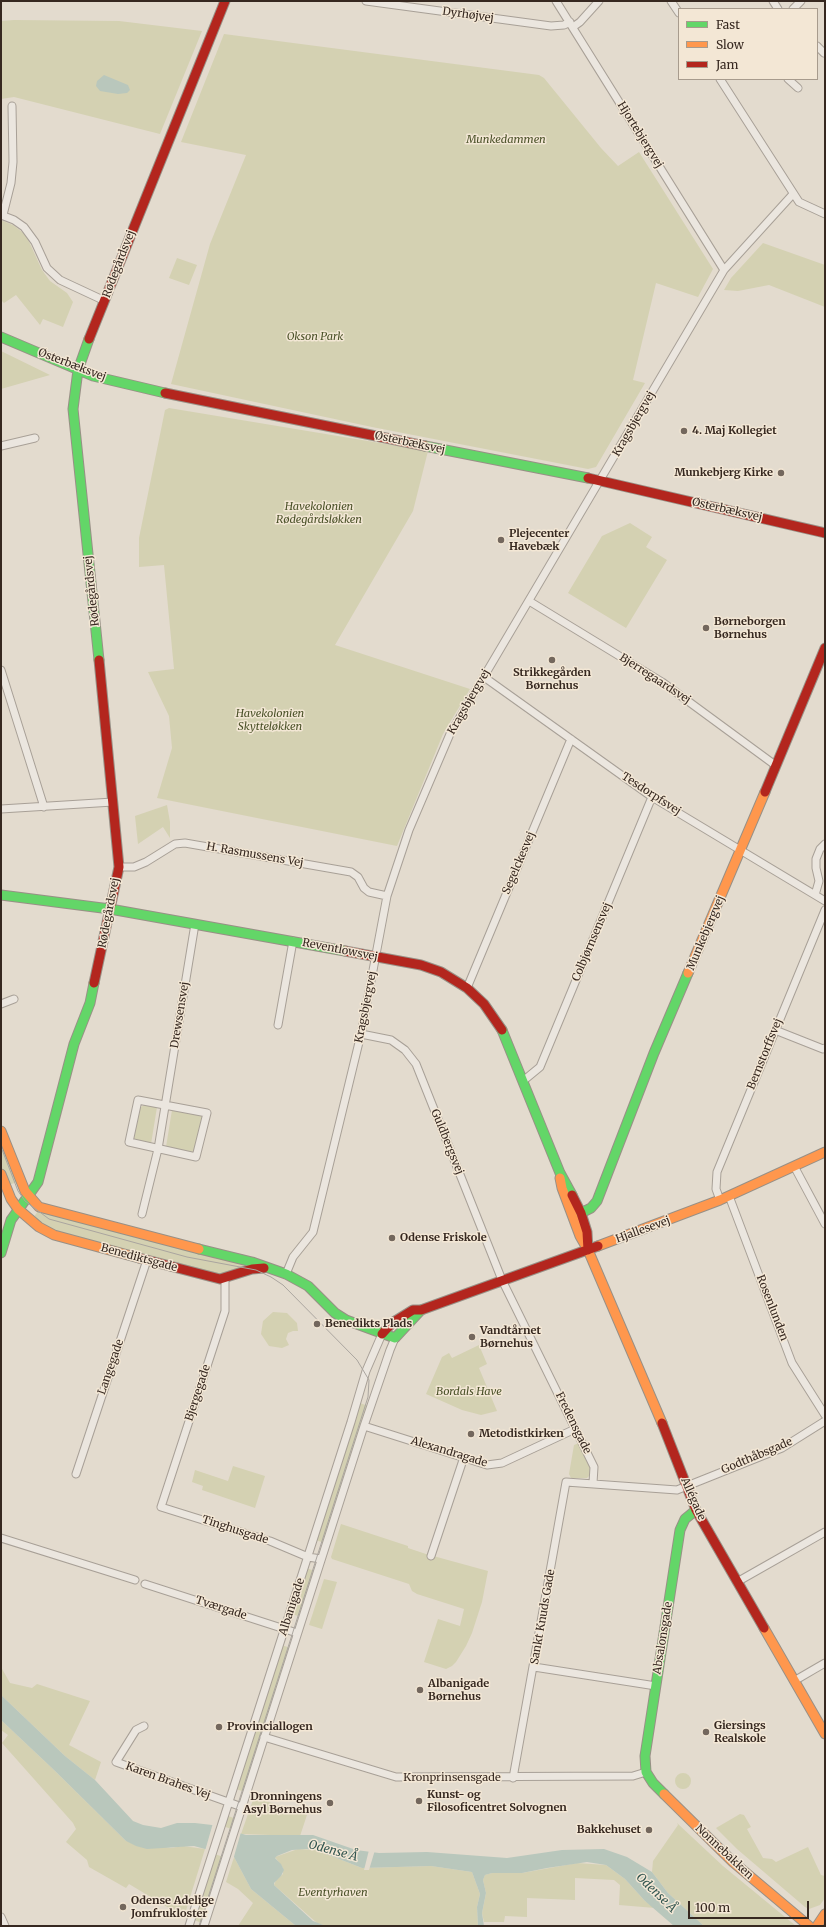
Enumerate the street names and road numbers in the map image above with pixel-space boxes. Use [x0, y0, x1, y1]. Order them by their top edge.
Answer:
street label: Dyrhøjvej [441, 5, 495, 25]
street label: Hjortebjergvej [614, 99, 666, 171]
street label: Rødegårdsvej [100, 228, 138, 300]
street label: Østerbæksvej [36, 346, 108, 384]
street label: Kragsbjergvej [610, 389, 658, 459]
street label: Østerbæksvej [374, 429, 446, 457]
street label: Østerbæksvej [691, 496, 763, 524]
street label: Rødegårdsvej [82, 555, 102, 627]
street label: Bjerregaardsvej [617, 651, 693, 707]
street label: Kragsbjergvej [445, 667, 493, 737]
street label: Tesdorpfsvej [619, 770, 683, 818]
street label: Segelckesvej [500, 830, 538, 896]
street label: H. Rasmussens Vej [205, 840, 305, 870]
street label: Rødegårdsvej [96, 877, 122, 949]
street label: Munkebjergvej [684, 894, 728, 972]
street label: Colbjørnsensvej [569, 901, 615, 983]
street label: Reventlowsvej [301, 936, 379, 964]
street label: Kragsbjergvej [353, 970, 379, 1044]
street label: Drewsensvej [168, 981, 192, 1049]
street label: Bernstorffsvej [745, 1017, 785, 1091]
street label: Guldbergsvej [428, 1107, 466, 1177]
street label: Hjallesevej [614, 1214, 672, 1246]
street label: Benediktsgade [99, 1241, 179, 1275]
street label: Rosenlunden [753, 1273, 791, 1343]
street label: Langegade [95, 1338, 127, 1396]
street label: Bjergegade [183, 1363, 213, 1423]
street label: Fredensgade [552, 1390, 594, 1456]
street label: Alexandragade [409, 1434, 489, 1470]
street label: Godthåbsgade [720, 1435, 794, 1477]
street label: Allégade [678, 1476, 708, 1522]
street label: Tinghusgade [200, 1513, 270, 1547]
street label: Sankt Knuds Gade [528, 1568, 558, 1666]
street label: Albanigade [277, 1577, 307, 1637]
street label: Tværgade [194, 1594, 248, 1622]
street label: Absalonsgade [651, 1601, 675, 1675]
street label: Karen Brahes Vej [124, 1760, 212, 1802]
street label: Kronprinsensgade [403, 1771, 501, 1785]
street label: Nonnebakken [692, 1822, 756, 1882]

